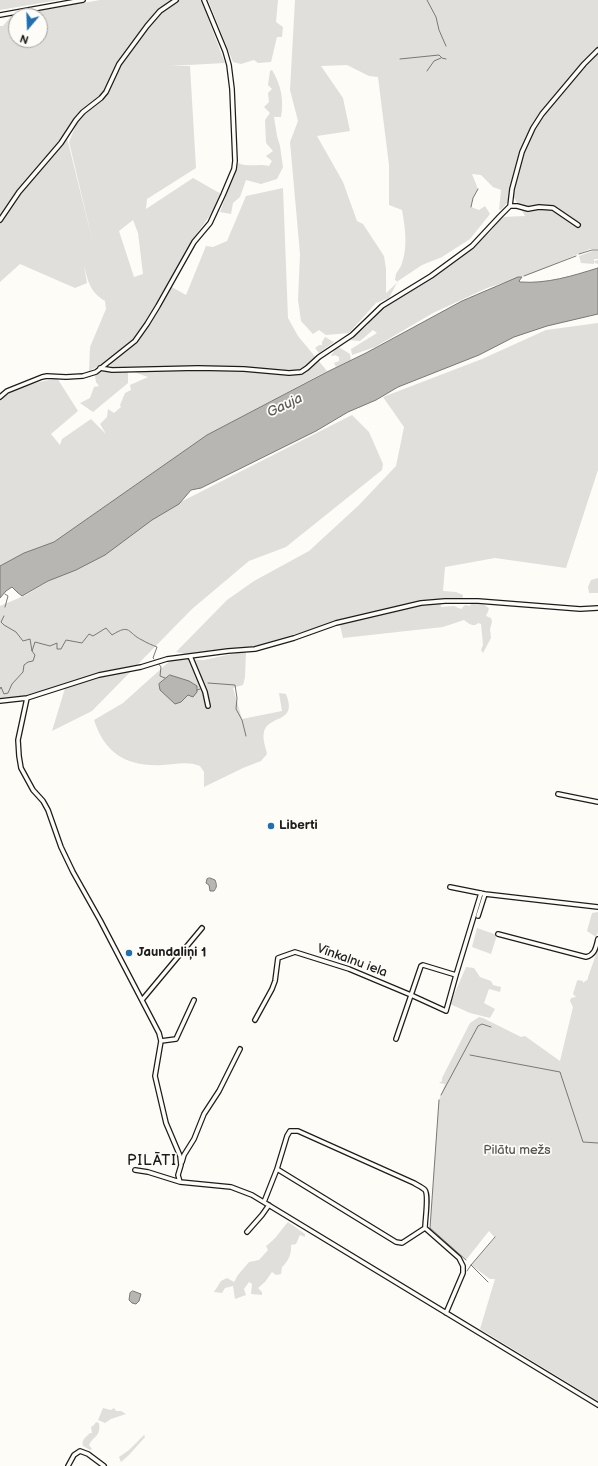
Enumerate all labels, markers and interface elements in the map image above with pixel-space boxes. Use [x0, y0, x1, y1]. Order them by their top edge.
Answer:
north arrow [8, 8, 48, 48]
text: N [18, 31, 30, 46]
water label: Gauja [265, 390, 305, 422]
place label: Liberti [279, 818, 318, 834]
marker: Liberti [266, 821, 276, 831]
street label: Vīnkalnu iela [315, 941, 389, 981]
place label: Jaundaliņi 1 [137, 945, 206, 961]
marker: Jaundaliņi 1 [124, 948, 134, 958]
park label: Pilātu mežs [483, 1143, 551, 1159]
district label: PILĀTI [127, 1152, 177, 1170]

